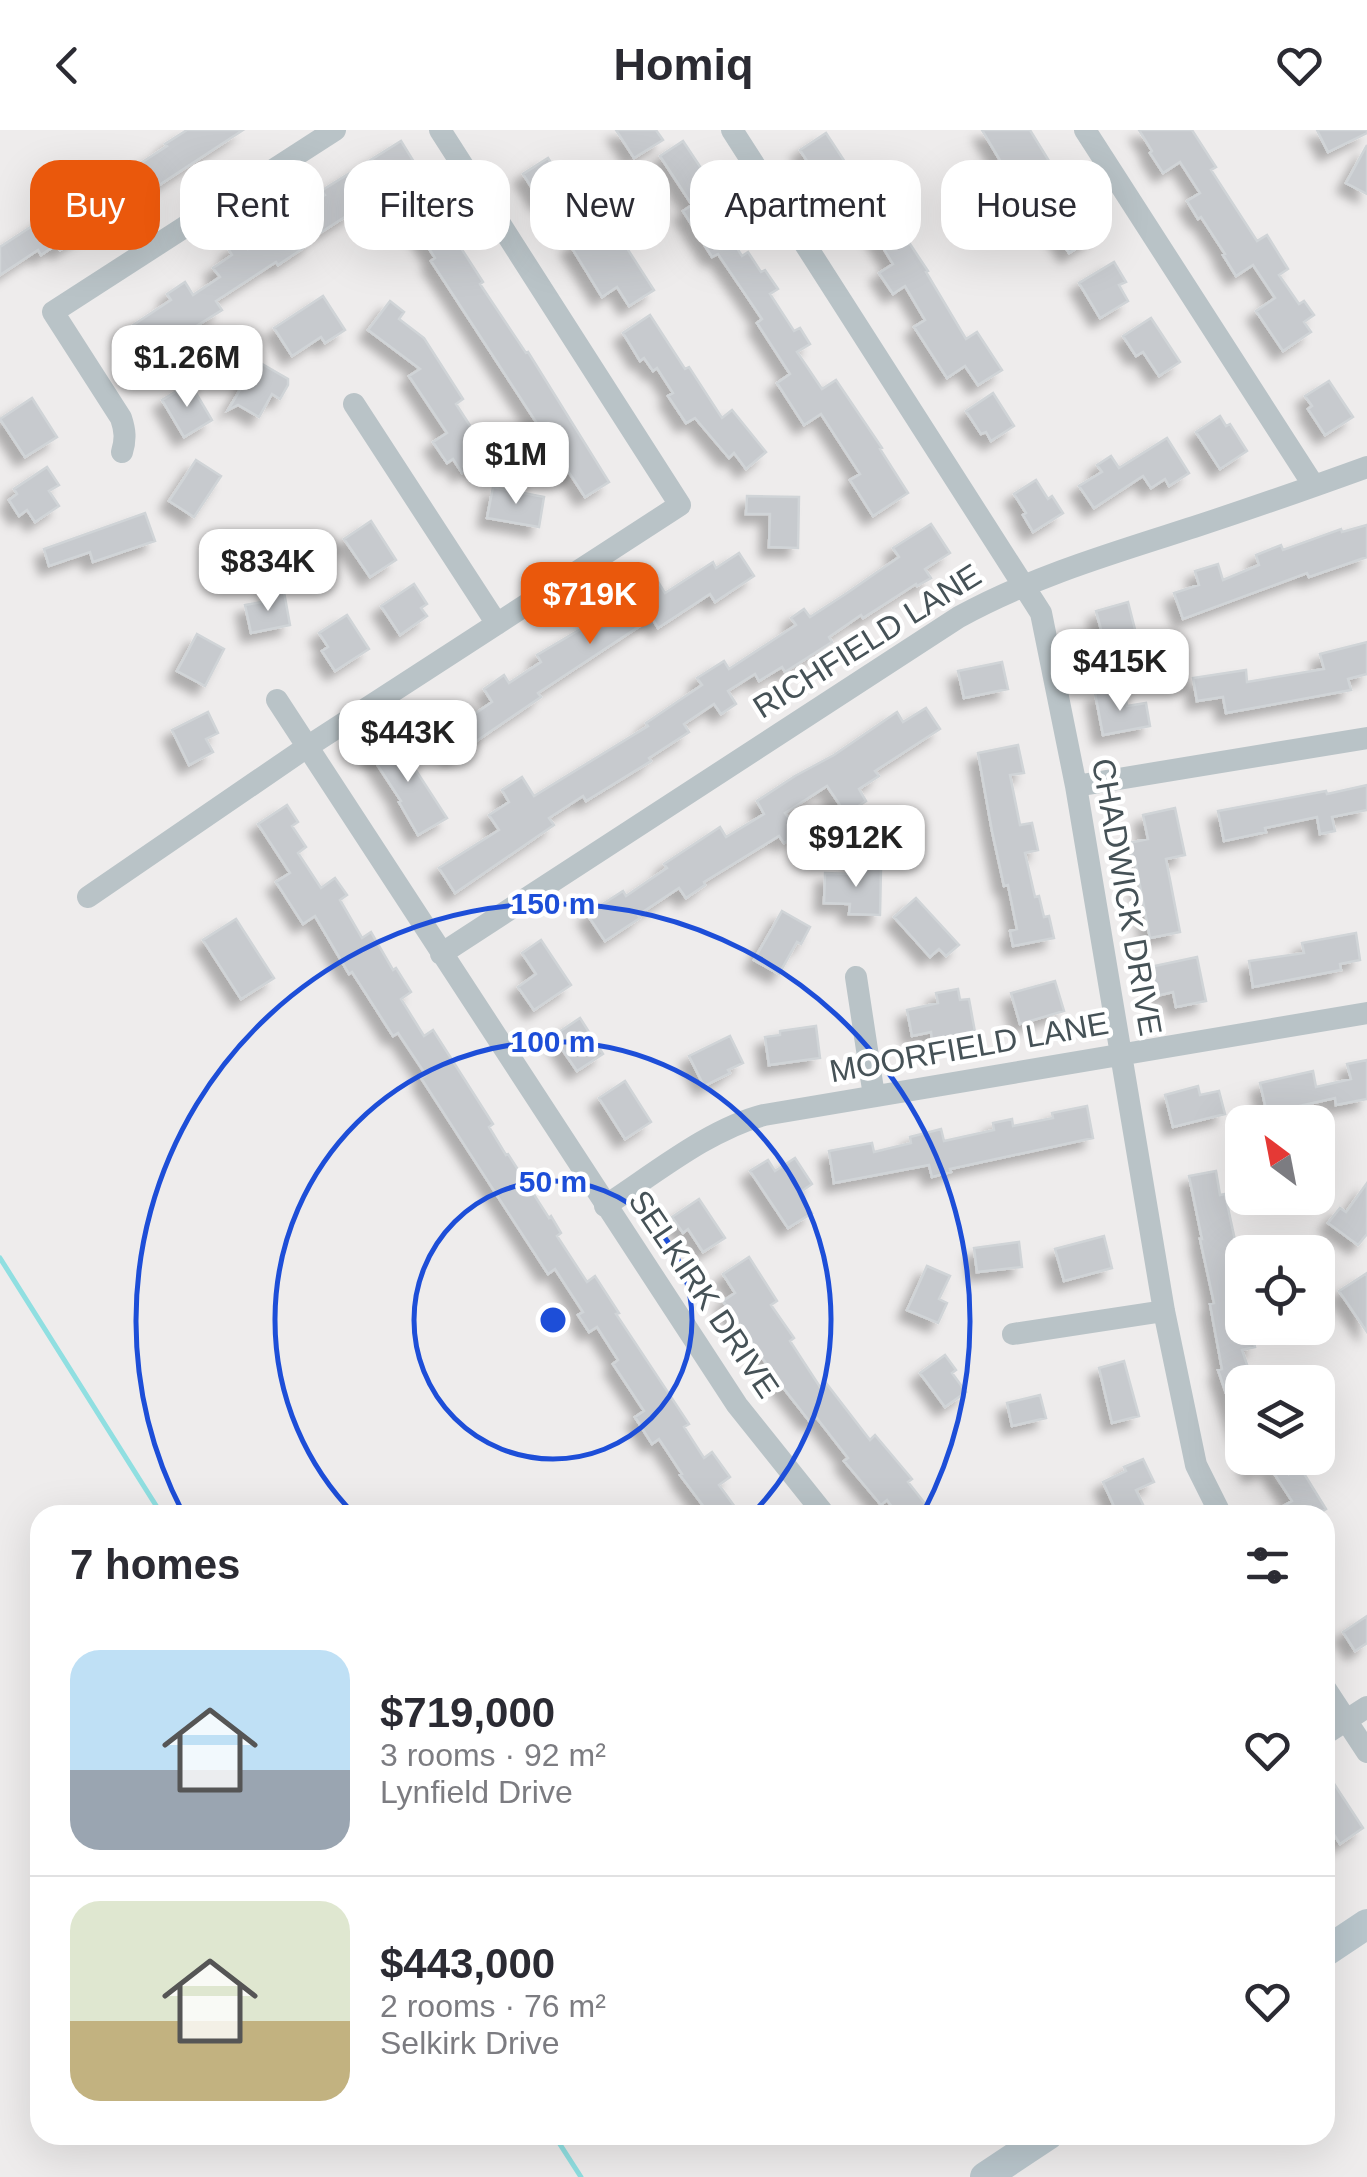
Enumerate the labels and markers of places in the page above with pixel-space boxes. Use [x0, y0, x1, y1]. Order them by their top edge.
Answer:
pin: $1.26M [106, 325, 268, 410]
pin: $1M [468, 422, 564, 507]
pin: $834K [198, 529, 338, 614]
pin: $719K [520, 562, 660, 647]
pin: $415K [1050, 629, 1190, 714]
pin: $443K [338, 700, 478, 785]
pin: $912K [786, 805, 926, 890]
centre of rings [535, 1302, 571, 1338]

